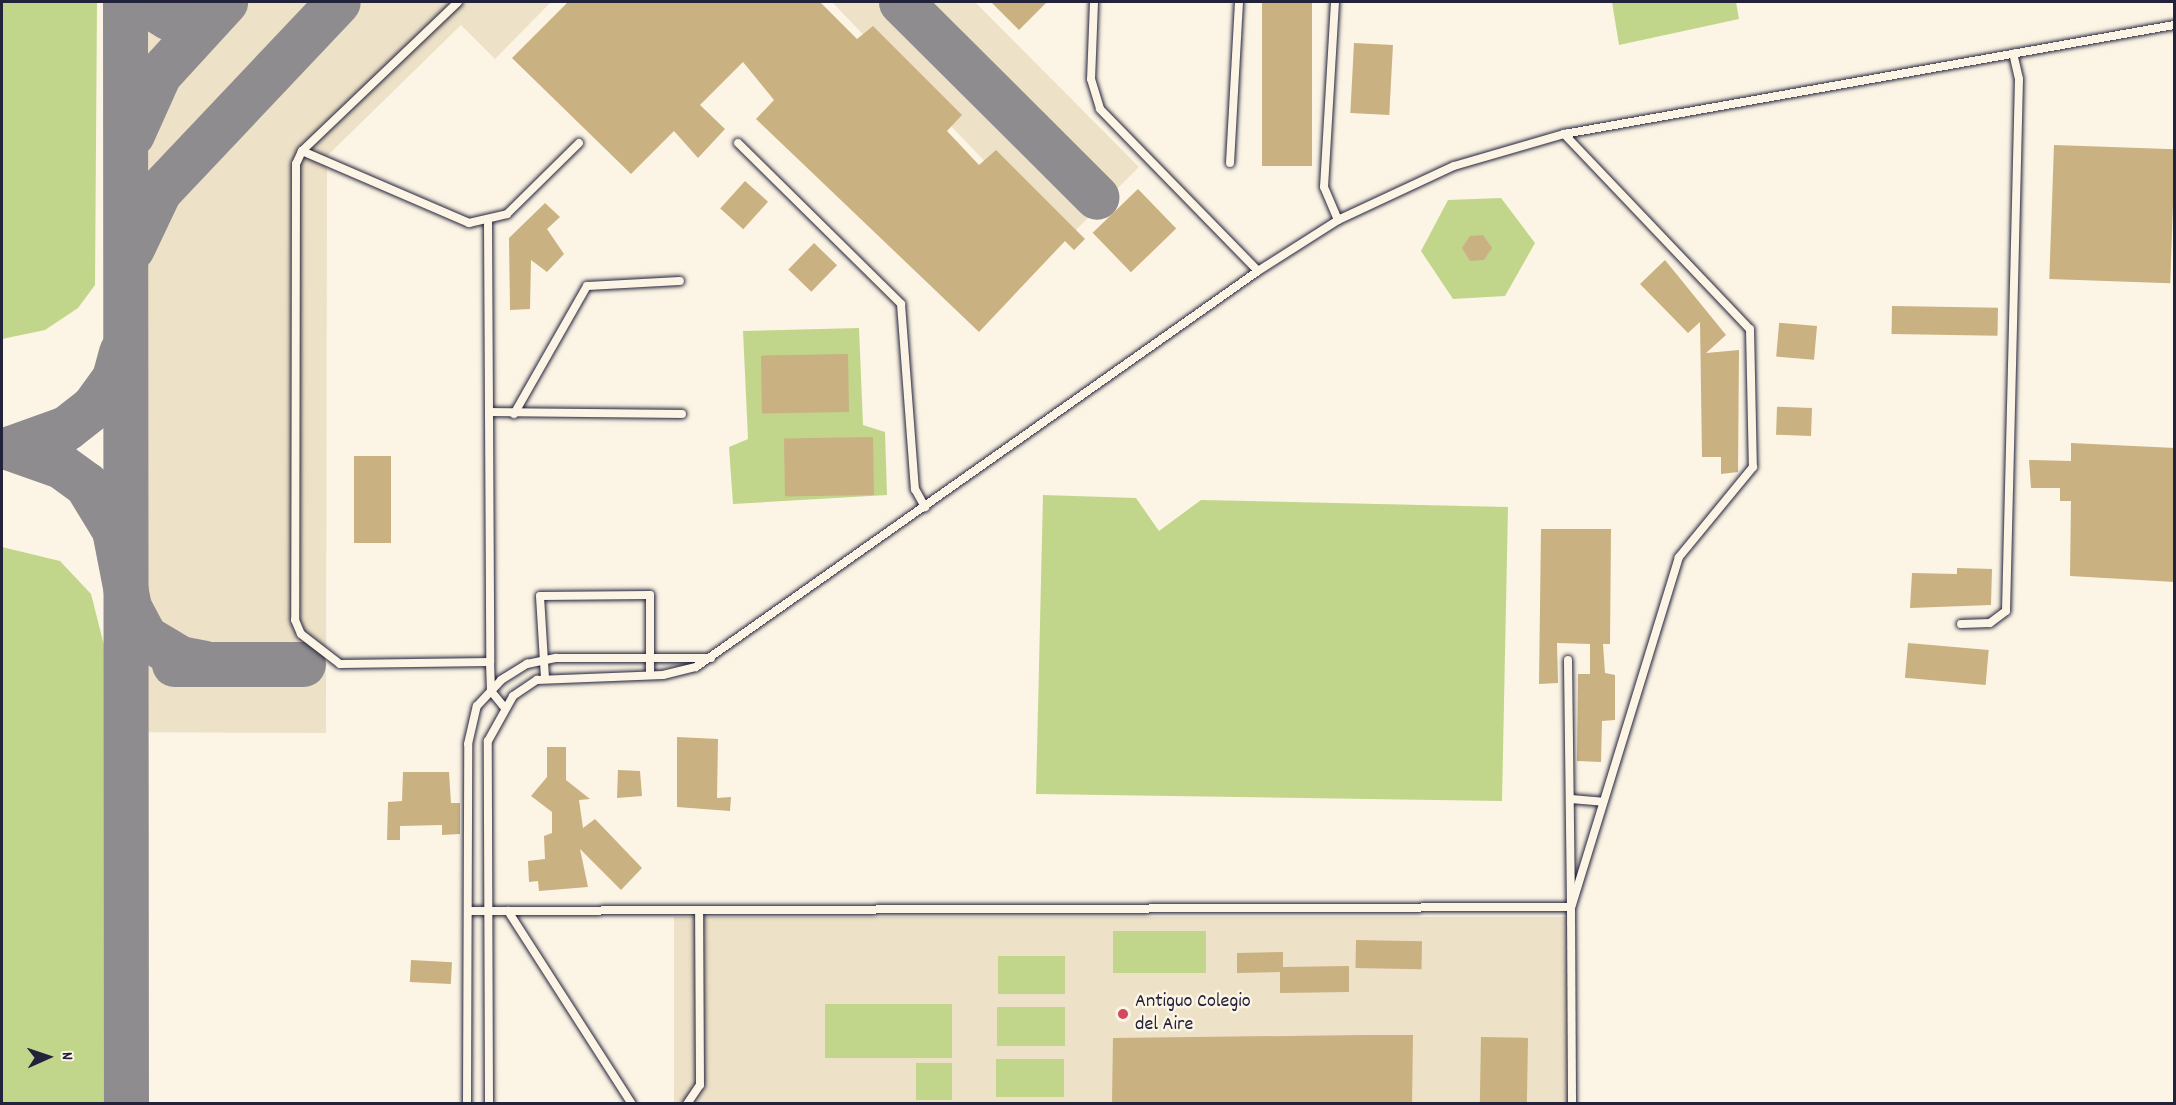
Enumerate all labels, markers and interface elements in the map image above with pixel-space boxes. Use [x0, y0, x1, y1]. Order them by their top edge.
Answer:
place label: Antiguo Colegio del Aire [1135, 990, 1251, 1037]
marker: Antiguo Colegio del Aire [1116, 1007, 1130, 1021]
north arrow [18, 1027, 78, 1087]
text: N [55, 1051, 78, 1061]

